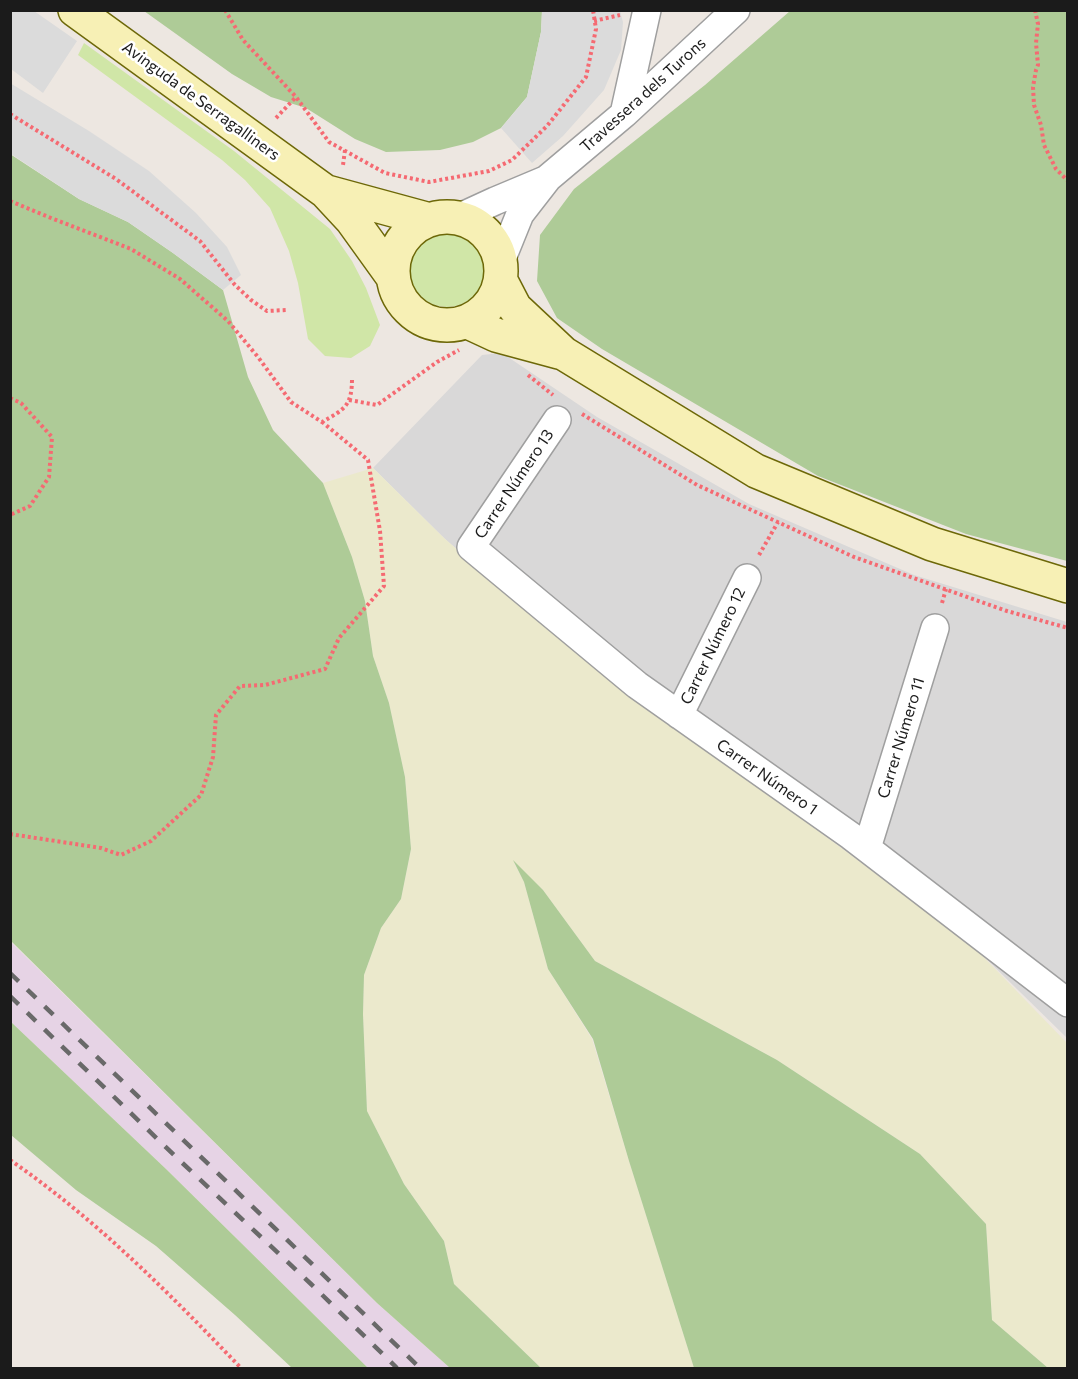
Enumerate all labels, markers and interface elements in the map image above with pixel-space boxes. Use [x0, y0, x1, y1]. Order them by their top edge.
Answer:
street label: Travessera dels Turons [576, 34, 710, 156]
street label: Avinguda de Serragalliners [119, 37, 283, 165]
street label: Carrer Número 13 [470, 426, 558, 542]
street label: Carrer Número 12 [676, 584, 750, 708]
street label: Carrer Número 11 [873, 675, 929, 801]
street label: Carrer Número 1 [713, 735, 821, 819]

